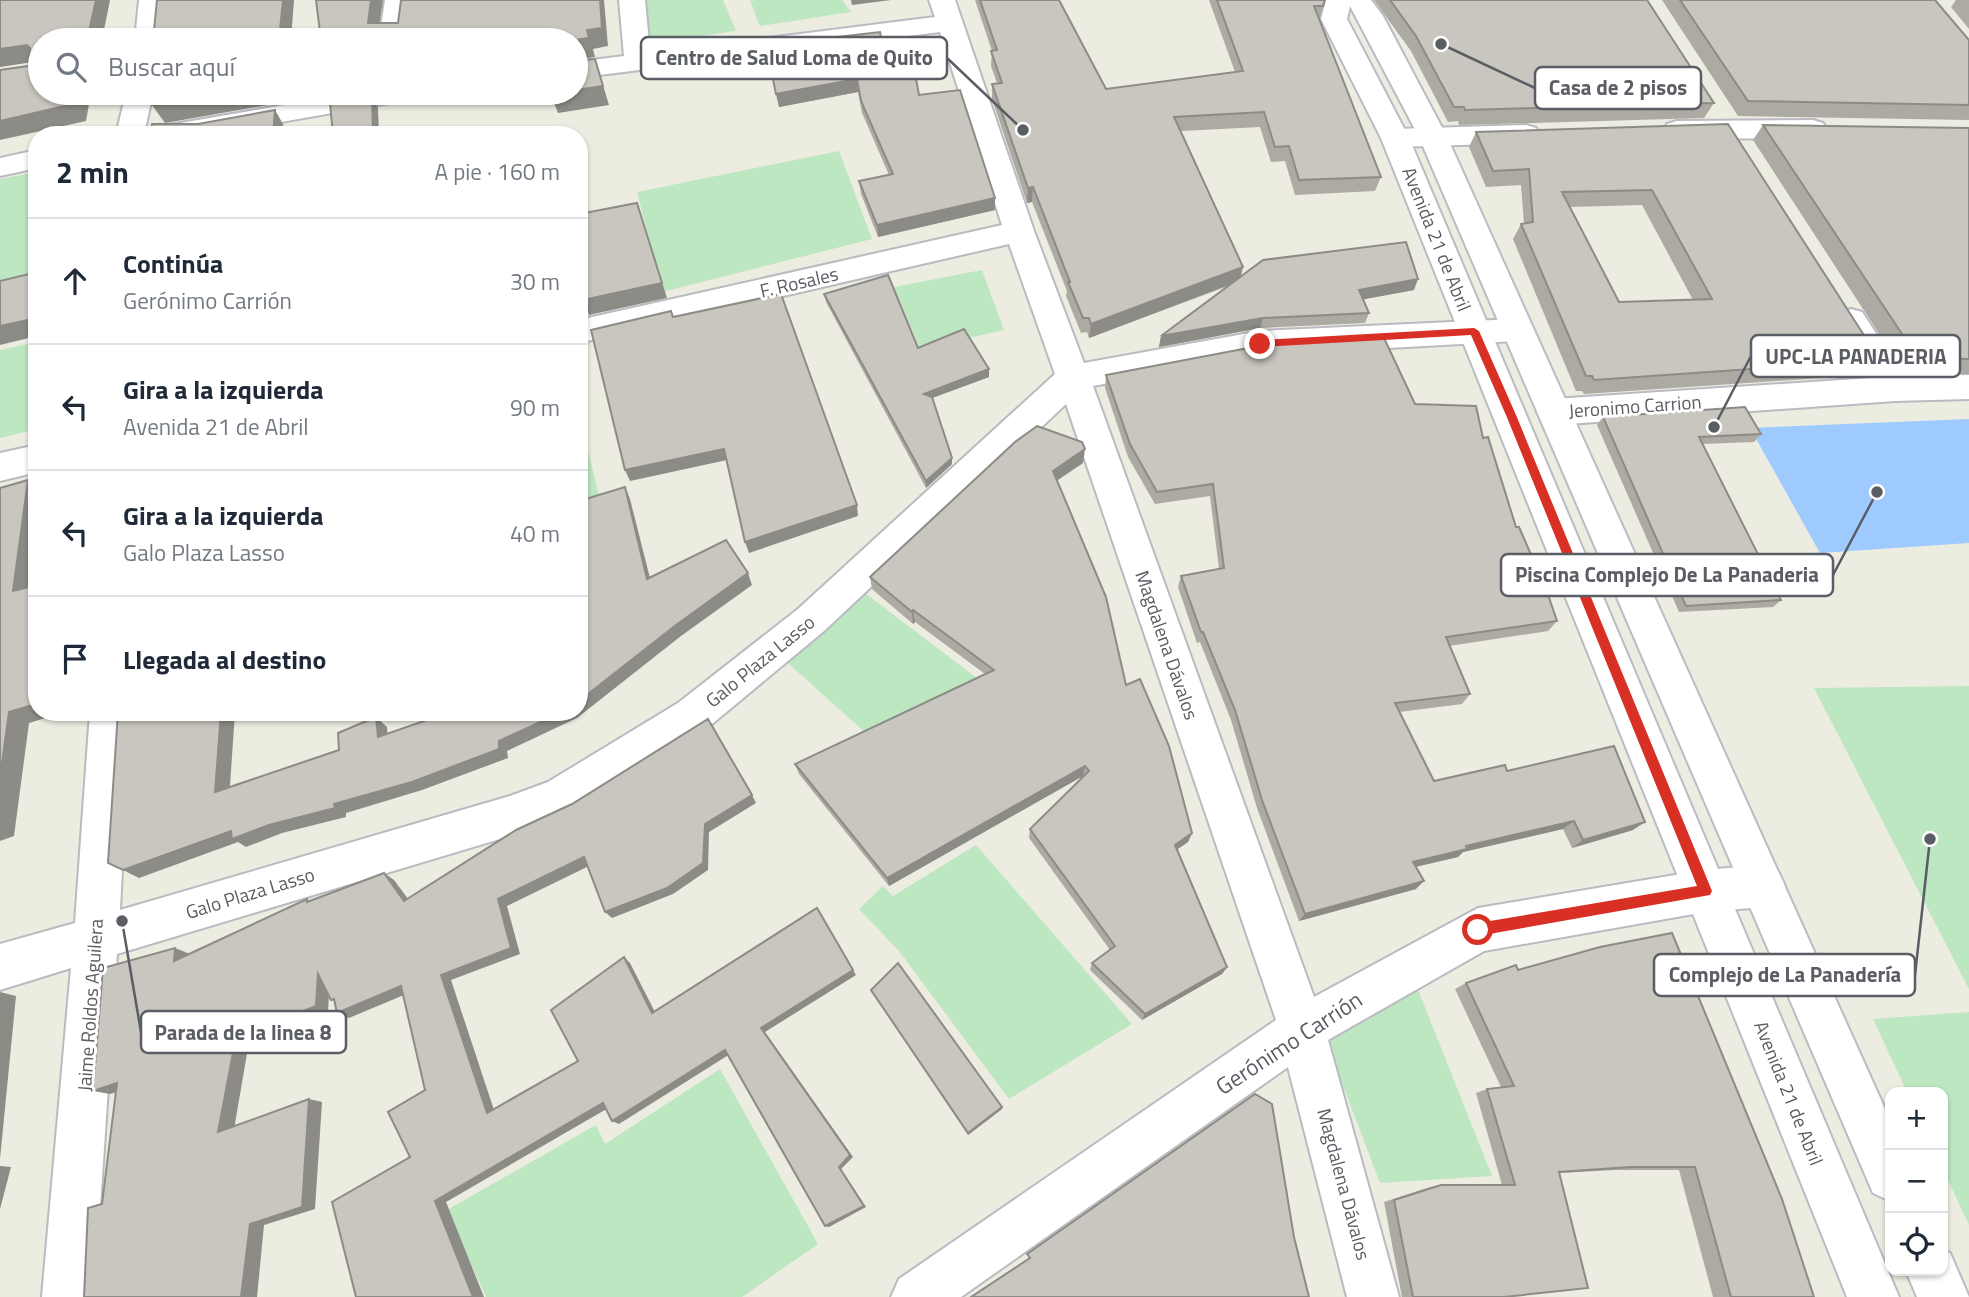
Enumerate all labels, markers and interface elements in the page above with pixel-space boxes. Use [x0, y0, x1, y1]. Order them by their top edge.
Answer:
search box [28, 28, 588, 105]
callout: Centro de Salud Loma de Quito [641, 37, 947, 79]
text: Centro de Salud Loma de Quito [655, 41, 933, 73]
text: Buscar aquí [108, 47, 235, 86]
icon: search [52, 48, 90, 86]
callout: Casa de 2 pisos [1535, 67, 1701, 109]
text: Casa de 2 pisos [1549, 71, 1687, 103]
text: 2 min [56, 149, 129, 195]
text: A pie · 160 m [434, 154, 560, 189]
street label: Avenida 21 de Abril [1395, 162, 1480, 315]
text: Continúa [123, 244, 223, 283]
street label: F. Rosales [757, 258, 841, 305]
icon: ahead [56, 262, 94, 300]
text: 30 m [510, 264, 560, 299]
text: Gerónimo Carrión [123, 283, 292, 318]
route end [1244, 328, 1275, 359]
callout: UPC-LA PANADERIA [1751, 335, 1960, 377]
text: UPC-LA PANADERIA [1765, 340, 1947, 372]
text: Gira a la izquierda [123, 370, 324, 409]
street label: Jeronimo Carrion [1567, 386, 1702, 425]
icon: left [56, 388, 94, 426]
text: 90 m [510, 390, 560, 425]
text: Avenida 21 de Abril [123, 409, 309, 444]
text: Gira a la izquierda [123, 496, 324, 535]
icon: left [56, 514, 94, 552]
text: 40 m [510, 516, 560, 551]
text: Galo Plaza Lasso [123, 535, 285, 570]
callout: Piscina Complejo De La Panaderia [1501, 554, 1833, 596]
text: Piscina Complejo De La Panaderia [1515, 558, 1819, 590]
street label: Magdalena Dávalos [1128, 566, 1207, 724]
street label: Galo Plaza Lasso [699, 607, 821, 714]
icon: arrive [56, 640, 94, 678]
text: Llegada al destino [123, 640, 326, 679]
street label: Galo Plaza Lasso [182, 859, 318, 926]
route start [1462, 914, 1493, 945]
street label: Jaime Roldos Aguilera [69, 917, 110, 1092]
callout: Complejo de La Panadería [1654, 954, 1915, 996]
text: Complejo de La Panadería [1669, 958, 1902, 990]
street label: Gerónimo Carrión [1208, 982, 1369, 1103]
callout: Parada de la linea 8 [141, 1011, 346, 1053]
text: Parada de la linea 8 [155, 1016, 332, 1048]
street label: Avenida 21 de Abril [1747, 1016, 1832, 1169]
map controls [1885, 1087, 1948, 1276]
button: + [1885, 1087, 1948, 1150]
street label: Magdalena Dávalos [1310, 1105, 1379, 1263]
button: − [1885, 1150, 1948, 1213]
button: locate [1885, 1213, 1948, 1276]

